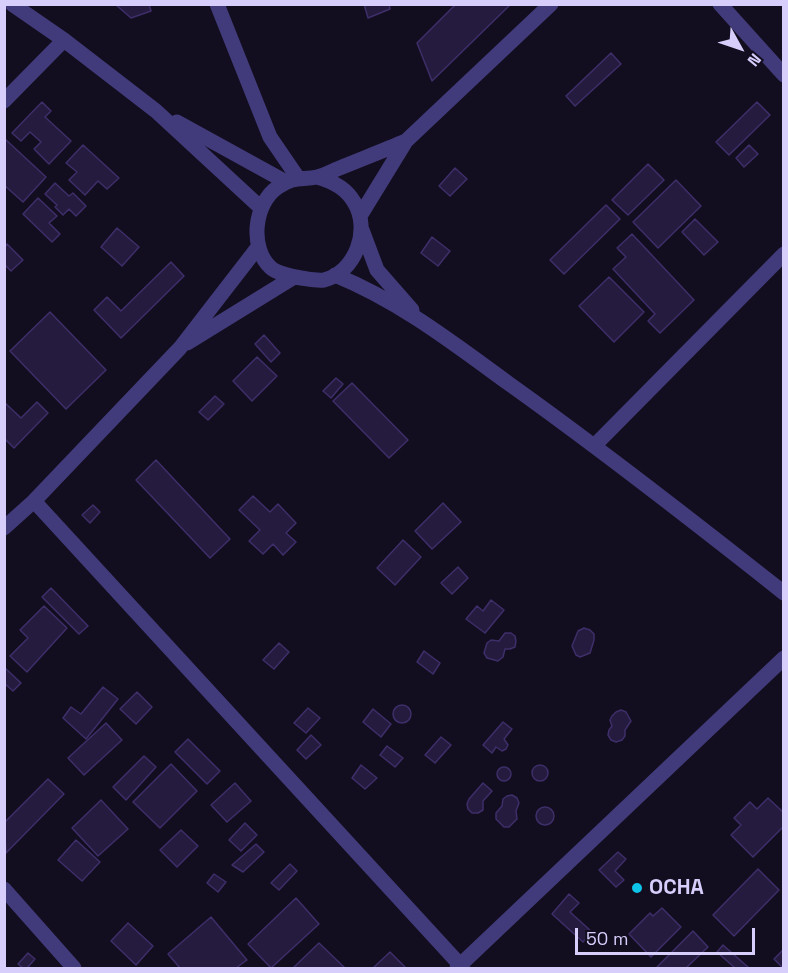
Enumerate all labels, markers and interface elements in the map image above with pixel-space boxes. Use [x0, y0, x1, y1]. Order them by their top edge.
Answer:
north arrow [710, 18, 770, 78]
text: N [743, 49, 766, 71]
place label: OCHA [649, 875, 704, 901]
marker: OCHA [630, 881, 644, 895]
scale bar [578, 916, 758, 954]
text: 50 m [586, 927, 628, 950]

